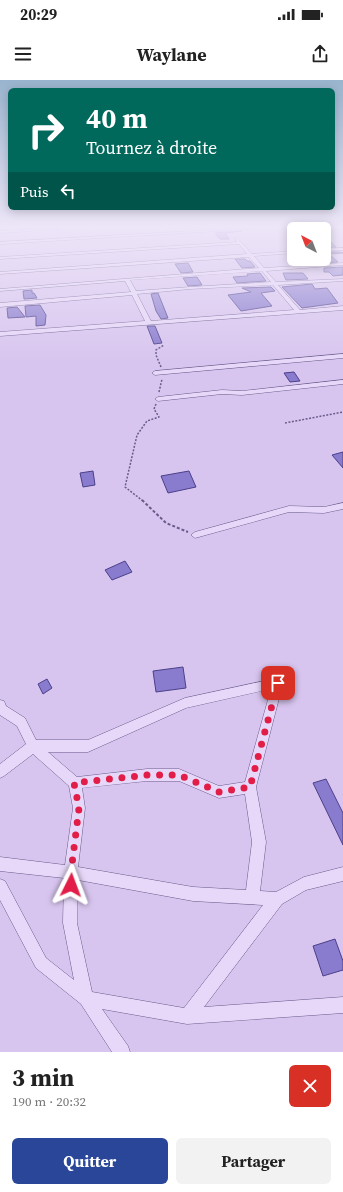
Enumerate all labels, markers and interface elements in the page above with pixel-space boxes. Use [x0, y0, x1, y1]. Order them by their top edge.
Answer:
text: 20:29 [20, 4, 57, 25]
text: Waylane [136, 42, 207, 67]
icon: menu [12, 43, 34, 65]
icon: share [309, 43, 331, 65]
text: 40 m [86, 99, 148, 137]
icon: right [20, 104, 72, 156]
text: Tournez à droite [86, 135, 217, 160]
icon: left [57, 180, 79, 202]
text: Puis [20, 181, 49, 202]
north arrow [287, 222, 331, 266]
map controls [287, 222, 331, 266]
pin [261, 666, 295, 700]
icon: arrive [267, 672, 289, 694]
position arrow [50, 864, 92, 906]
text: 3 min [12, 1061, 74, 1094]
button: close [289, 1065, 331, 1107]
text: 190 m · 20:32 [12, 1093, 86, 1110]
button: Quitter [12, 1138, 168, 1184]
button: Partager [176, 1138, 331, 1184]

